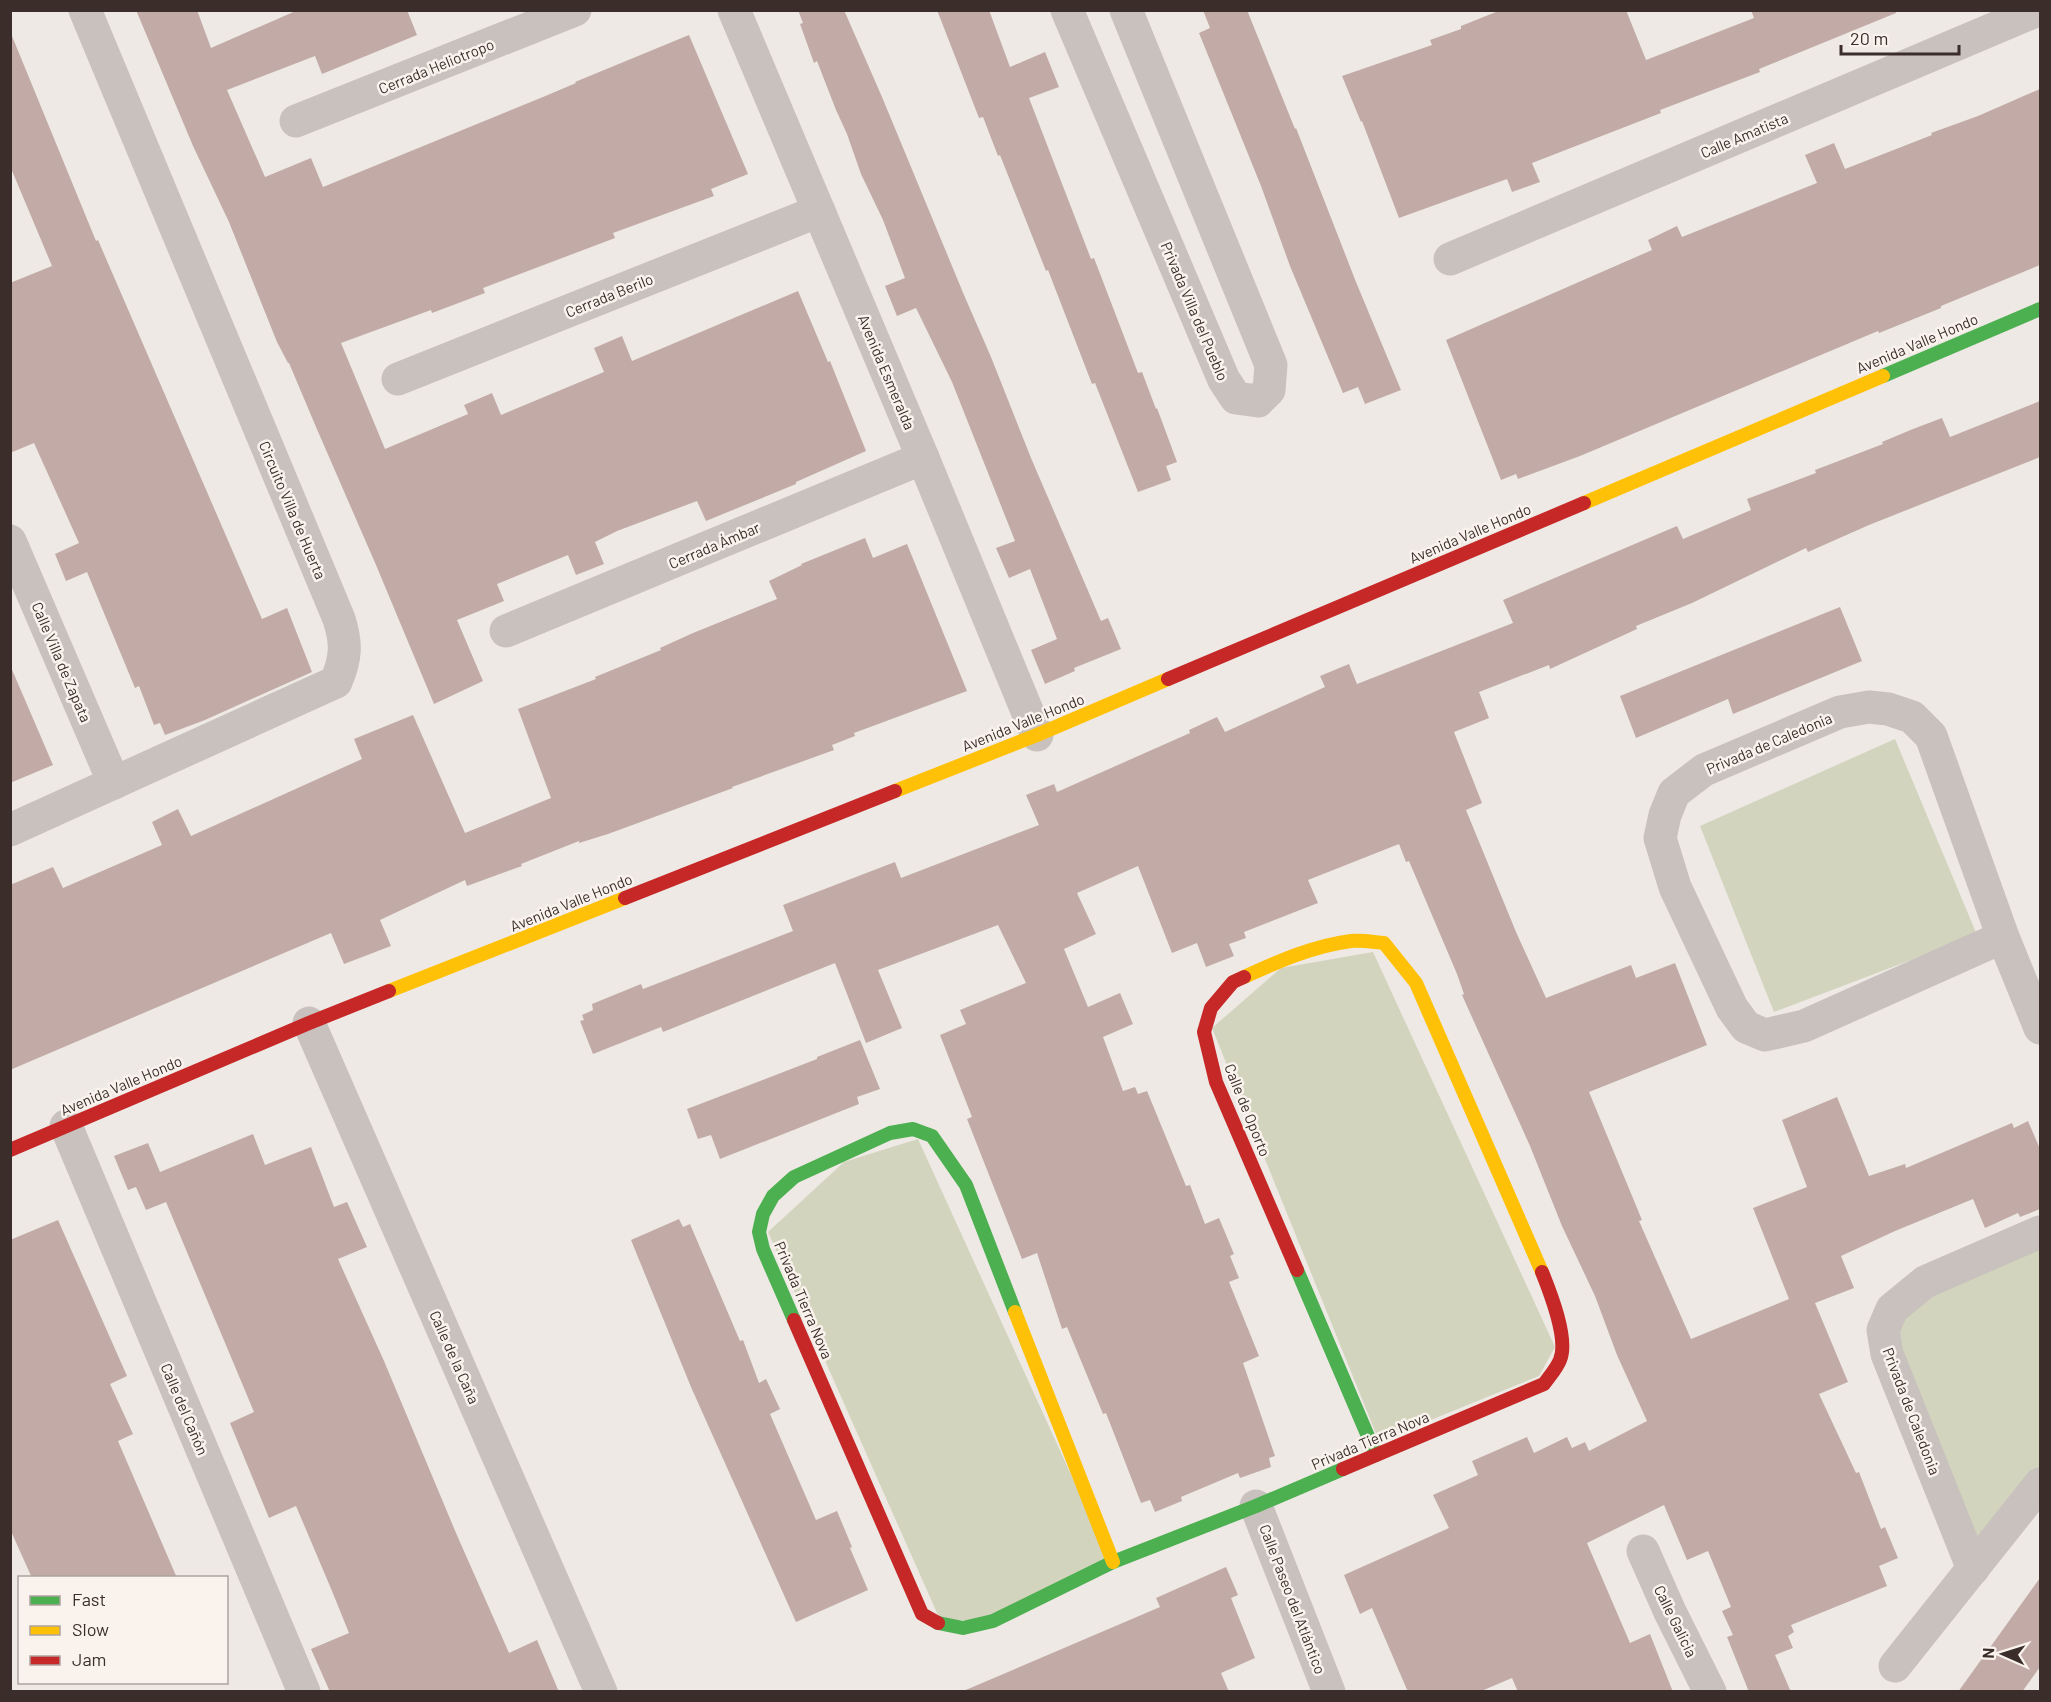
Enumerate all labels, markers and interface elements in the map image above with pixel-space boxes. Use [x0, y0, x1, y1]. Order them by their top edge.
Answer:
scale bar [1841, 18, 1960, 56]
text: 20 m [1850, 27, 1888, 49]
street label: Cerrada Heliotropo [376, 35, 496, 97]
street label: Calle Amatista [1698, 108, 1790, 162]
street label: Privada Villa del Pueblo [1158, 239, 1232, 383]
street label: Cerrada Berilo [563, 269, 655, 321]
street label: Avenida Valle Hondo [1853, 309, 1981, 377]
street label: Avenida Esmeralda [855, 312, 919, 432]
street label: Circuito Villa de Huerta [256, 438, 330, 582]
street label: Avenida Valle Hondo [1406, 499, 1534, 567]
street label: Cerrada Ámbar [666, 517, 763, 572]
street label: Calle Villa de Zapata [29, 599, 95, 725]
street label: Avenida Valle Hondo [959, 689, 1087, 755]
street label: Privada de Caledonia [1703, 708, 1835, 778]
street label: Avenida Valle Hondo [507, 869, 635, 935]
street label: Avenida Valle Hondo [57, 1051, 185, 1119]
street label: Calle de Oporto [1221, 1061, 1275, 1159]
street label: Privada Tierra Nova [771, 1238, 837, 1362]
street label: Calle de la Caña [426, 1308, 484, 1406]
street label: Privada de Caledonia [1879, 1345, 1945, 1477]
street label: Calle del Cañón [158, 1360, 212, 1458]
street label: Privada Tierra Nova [1308, 1407, 1432, 1473]
street label: Calle Paseo del Atlántico [1256, 1522, 1330, 1676]
legend [18, 1576, 228, 1684]
street label: Calle Galicia [1651, 1582, 1701, 1660]
text: Fast [72, 1588, 106, 1610]
text: Slow [72, 1618, 109, 1640]
north arrow [1973, 1624, 2033, 1684]
text: N [1978, 1647, 1997, 1659]
text: Jam [72, 1648, 106, 1670]

